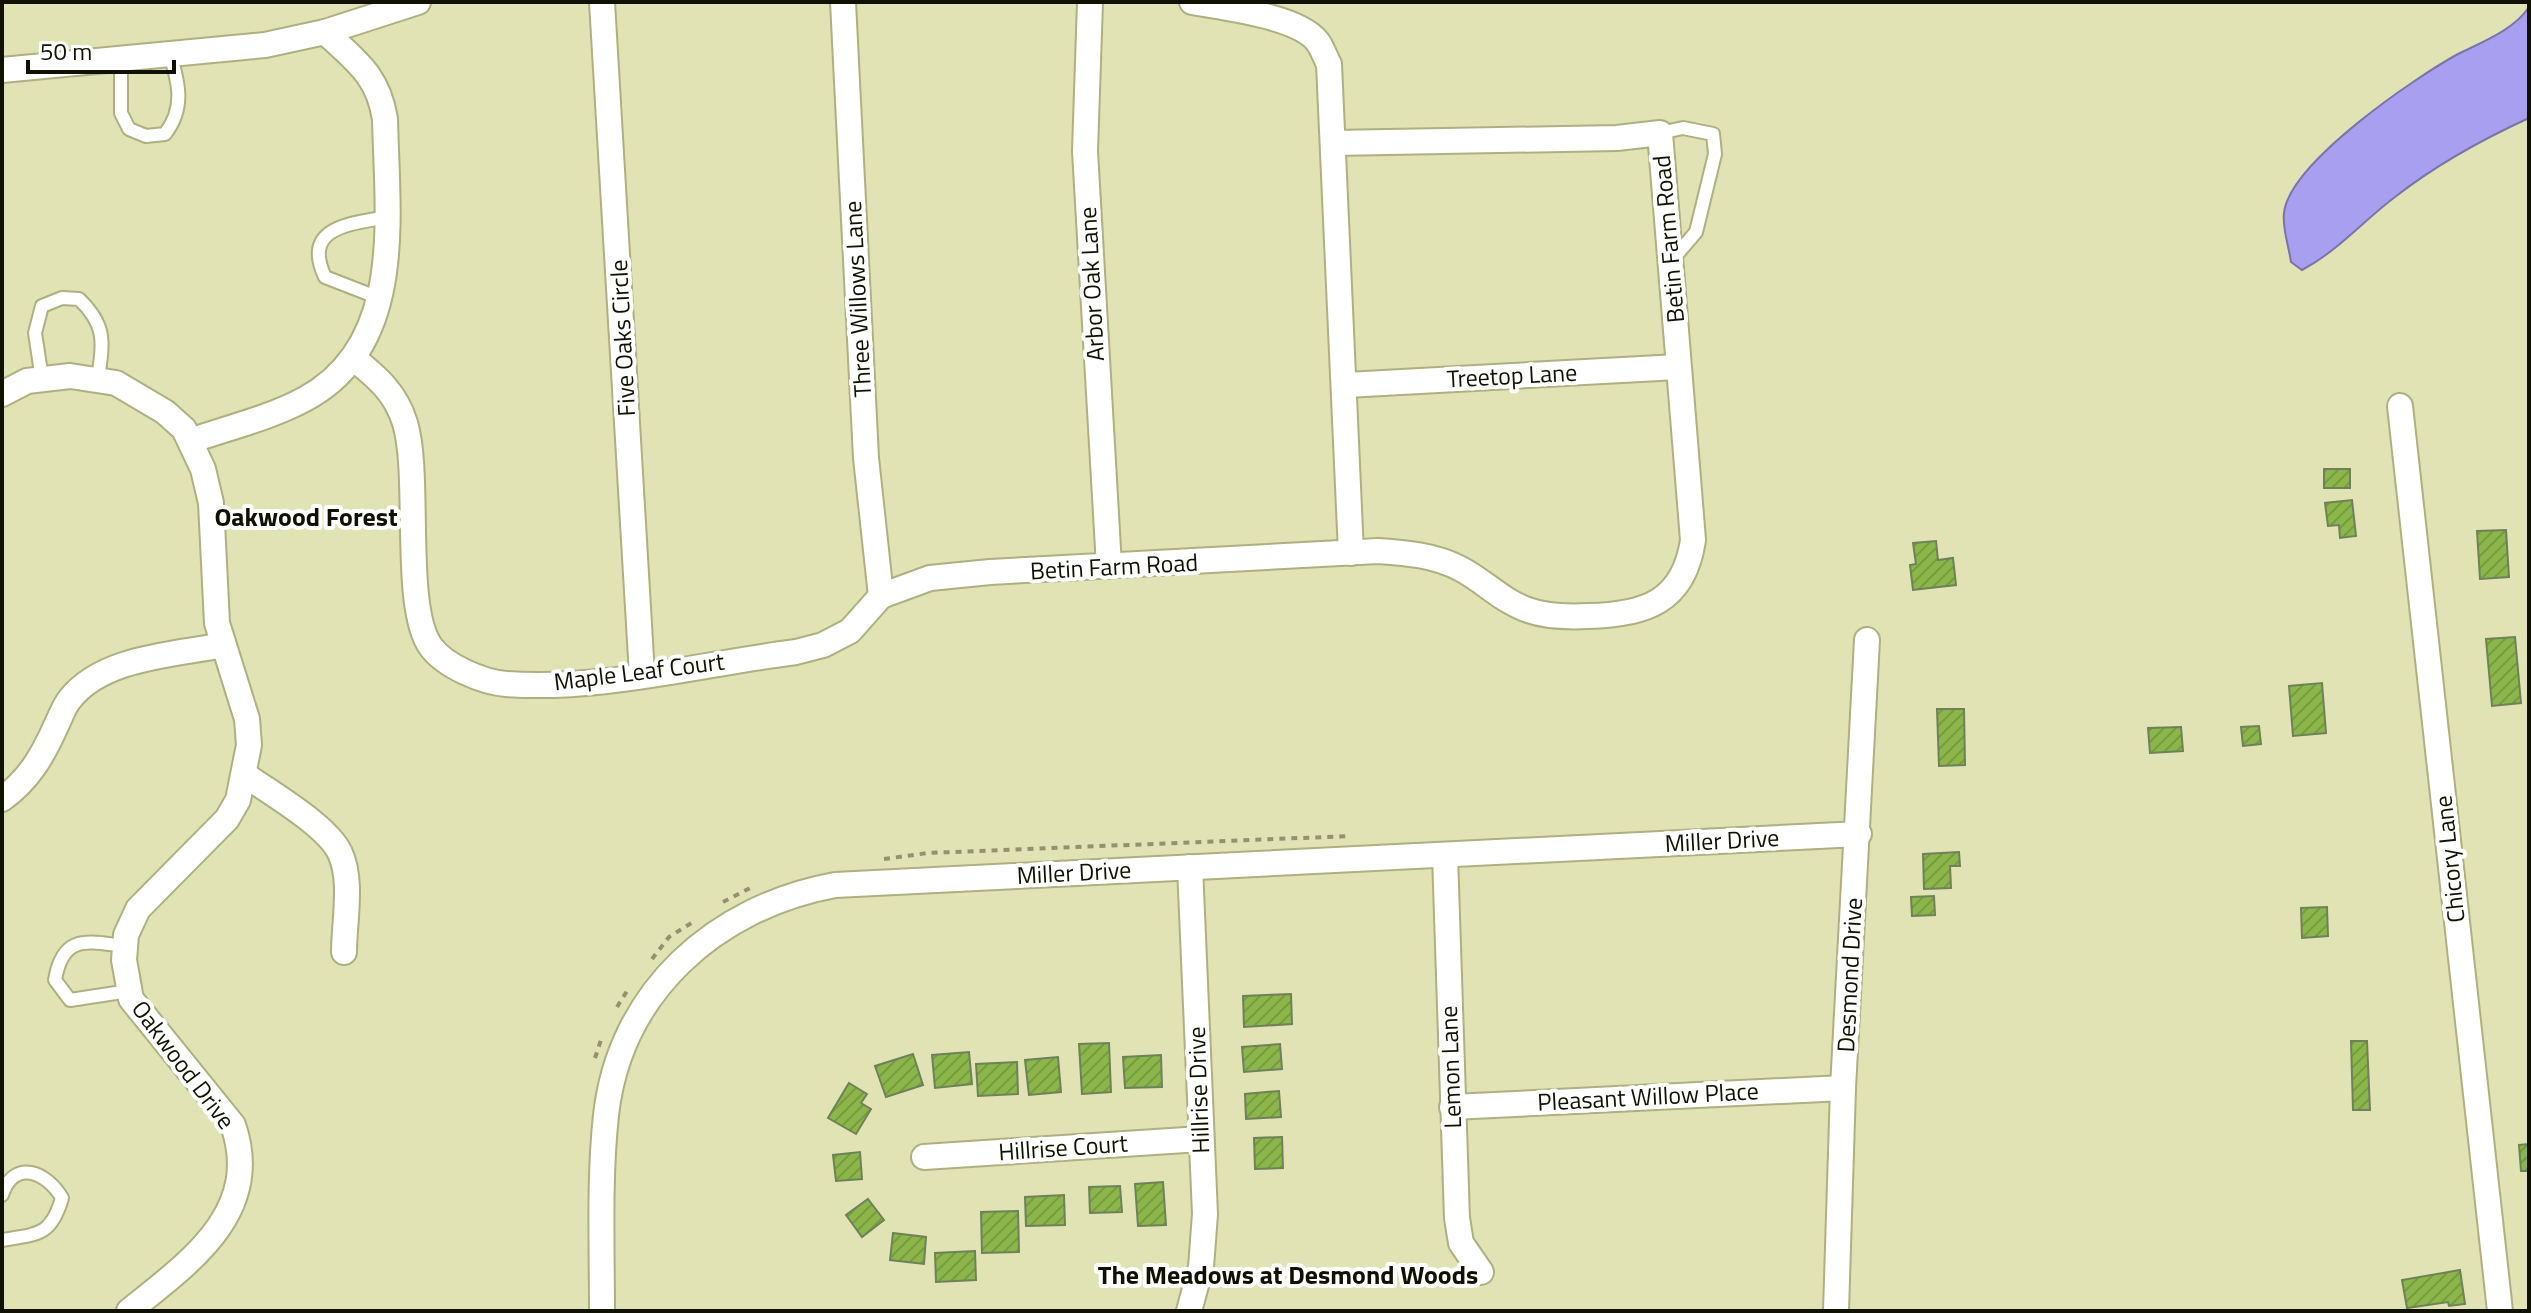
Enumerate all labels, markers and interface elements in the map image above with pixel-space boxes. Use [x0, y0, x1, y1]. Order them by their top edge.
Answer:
scale bar [28, 24, 174, 74]
text: 50 m [40, 33, 92, 69]
street label: Betin Farm Road [1643, 154, 1693, 324]
street label: Three Willows Lane [834, 200, 880, 398]
street label: Arbor Oak Lane [1069, 206, 1113, 362]
street label: Five Oaks Circle [600, 259, 644, 417]
street label: Treetop Lane [1446, 354, 1578, 396]
district label: Oakwood Forest [214, 497, 398, 536]
street label: Betin Farm Road [1029, 544, 1199, 588]
street label: Maple Leaf Court [552, 643, 727, 699]
street label: Chicory Lane [2424, 794, 2474, 925]
street label: Miller Drive [1664, 819, 1780, 861]
street label: Miller Drive [1016, 851, 1132, 893]
street label: Desmond Drive [1827, 897, 1871, 1053]
street label: Oakwood Drive [123, 992, 244, 1136]
street label: Lemon Lane [1430, 1005, 1470, 1129]
street label: Hillrise Drive [1178, 1026, 1218, 1154]
street label: Pleasant Willow Place [1536, 1072, 1760, 1120]
street label: Hillrise Court [997, 1124, 1129, 1169]
district label: The Meadows at Desmond Woods [1098, 1255, 1478, 1294]

